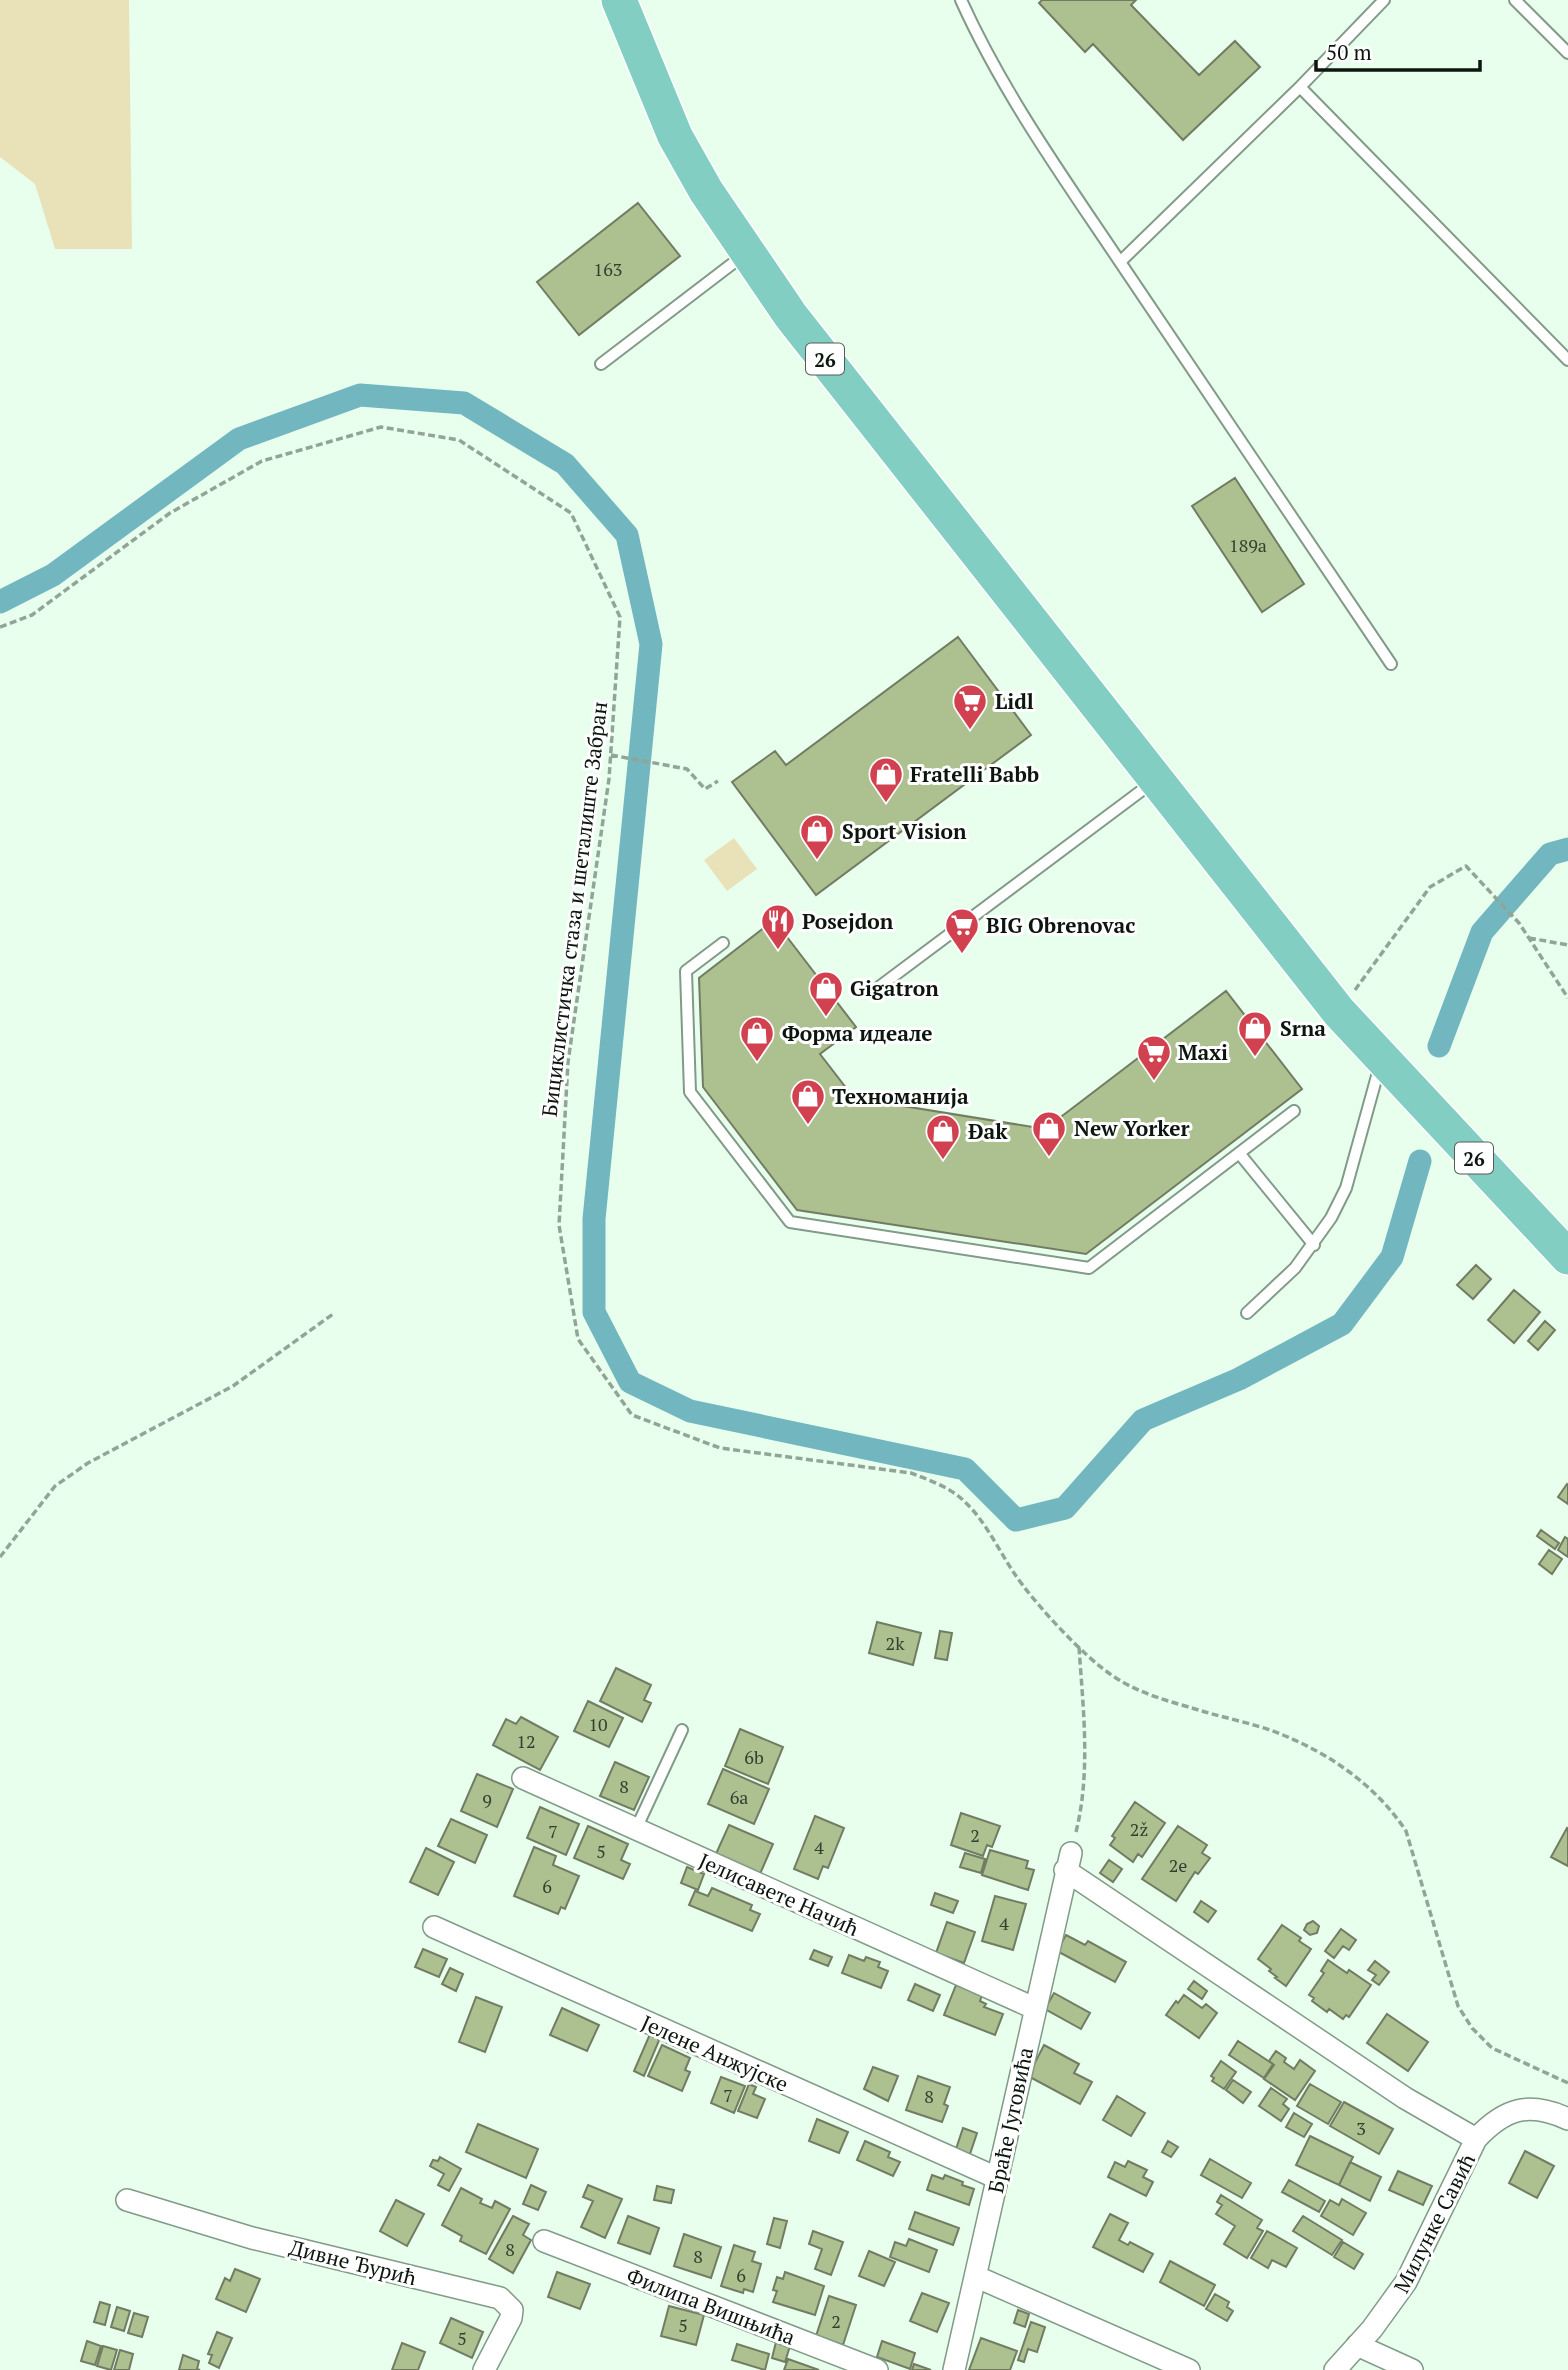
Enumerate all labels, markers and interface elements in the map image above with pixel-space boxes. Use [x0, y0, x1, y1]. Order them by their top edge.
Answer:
scale bar [1316, 28, 1480, 72]
text: 50 m [1326, 38, 1372, 66]
house number: 163 [594, 257, 622, 281]
road number: 26 [806, 344, 844, 374]
house number: 189a [1229, 533, 1267, 557]
supermarket icon: Lidl [951, 682, 989, 731]
place label: Lidl [995, 687, 1034, 715]
street label: Бициклистичка стаза и шеталиште Забран [535, 700, 613, 1118]
shop icon: Fratelli Babb [867, 755, 905, 804]
place label: Fratelli Babb [910, 760, 1039, 788]
shop icon: Sport Vision [798, 812, 836, 861]
place label: Sport Vision [842, 817, 967, 845]
restaurant icon: Posejdon [759, 902, 797, 951]
supermarket icon: BIG Obrenovac [943, 906, 981, 955]
place label: Posejdon [802, 907, 894, 935]
place label: BIG Obrenovac [986, 911, 1135, 939]
shop icon: Gigatron [807, 969, 845, 1018]
place label: Gigatron [850, 974, 939, 1002]
shop icon: Srna [1236, 1009, 1274, 1058]
shop icon: Форма идеале [738, 1014, 776, 1063]
place label: Srna [1280, 1014, 1326, 1042]
place label: Форма идеале [782, 1019, 933, 1047]
supermarket icon: Maxi [1135, 1033, 1173, 1082]
place label: Maxi [1178, 1038, 1228, 1066]
shop icon: Техноманија [789, 1077, 827, 1126]
place label: Техноманија [832, 1082, 969, 1110]
shop icon: New Yorker [1030, 1109, 1068, 1158]
shop icon: Đak [924, 1112, 962, 1161]
place label: New Yorker [1074, 1114, 1189, 1142]
place label: Đak [968, 1117, 1008, 1145]
road number: 26 [1455, 1142, 1493, 1174]
house number: 2k [886, 1631, 905, 1655]
house number: 10 [588, 1712, 608, 1736]
house number: 12 [516, 1729, 536, 1753]
house number: 6b [744, 1745, 764, 1769]
house number: 8 [619, 1774, 629, 1798]
house number: 6a [730, 1785, 748, 1809]
house number: 9 [482, 1788, 492, 1812]
house number: 2ž [1130, 1817, 1148, 1841]
house number: 7 [548, 1819, 558, 1843]
house number: 2 [970, 1823, 980, 1847]
house number: 4 [814, 1835, 824, 1859]
house number: 5 [596, 1839, 606, 1863]
street label: Јелисавете Начић [695, 1846, 863, 1942]
house number: 2e [1169, 1853, 1187, 1877]
house number: 6 [542, 1874, 552, 1898]
house number: 4 [999, 1911, 1009, 1935]
street label: Јелене Анжујске [637, 2008, 793, 2098]
street label: Браће Југовића [981, 2044, 1039, 2195]
house number: 7 [723, 2083, 733, 2107]
house number: 8 [924, 2084, 934, 2108]
house number: 3 [1356, 2116, 1366, 2140]
street label: Милунке Савић [1387, 2148, 1481, 2298]
street label: Дивне Ђурић [286, 2233, 420, 2291]
house number: 8 [505, 2237, 515, 2261]
house number: 8 [693, 2244, 703, 2268]
street label: Филипа Вишњића [623, 2261, 800, 2351]
house number: 6 [736, 2263, 746, 2287]
house number: 2 [831, 2309, 841, 2333]
house number: 5 [678, 2313, 688, 2337]
house number: 5 [457, 2326, 467, 2350]

